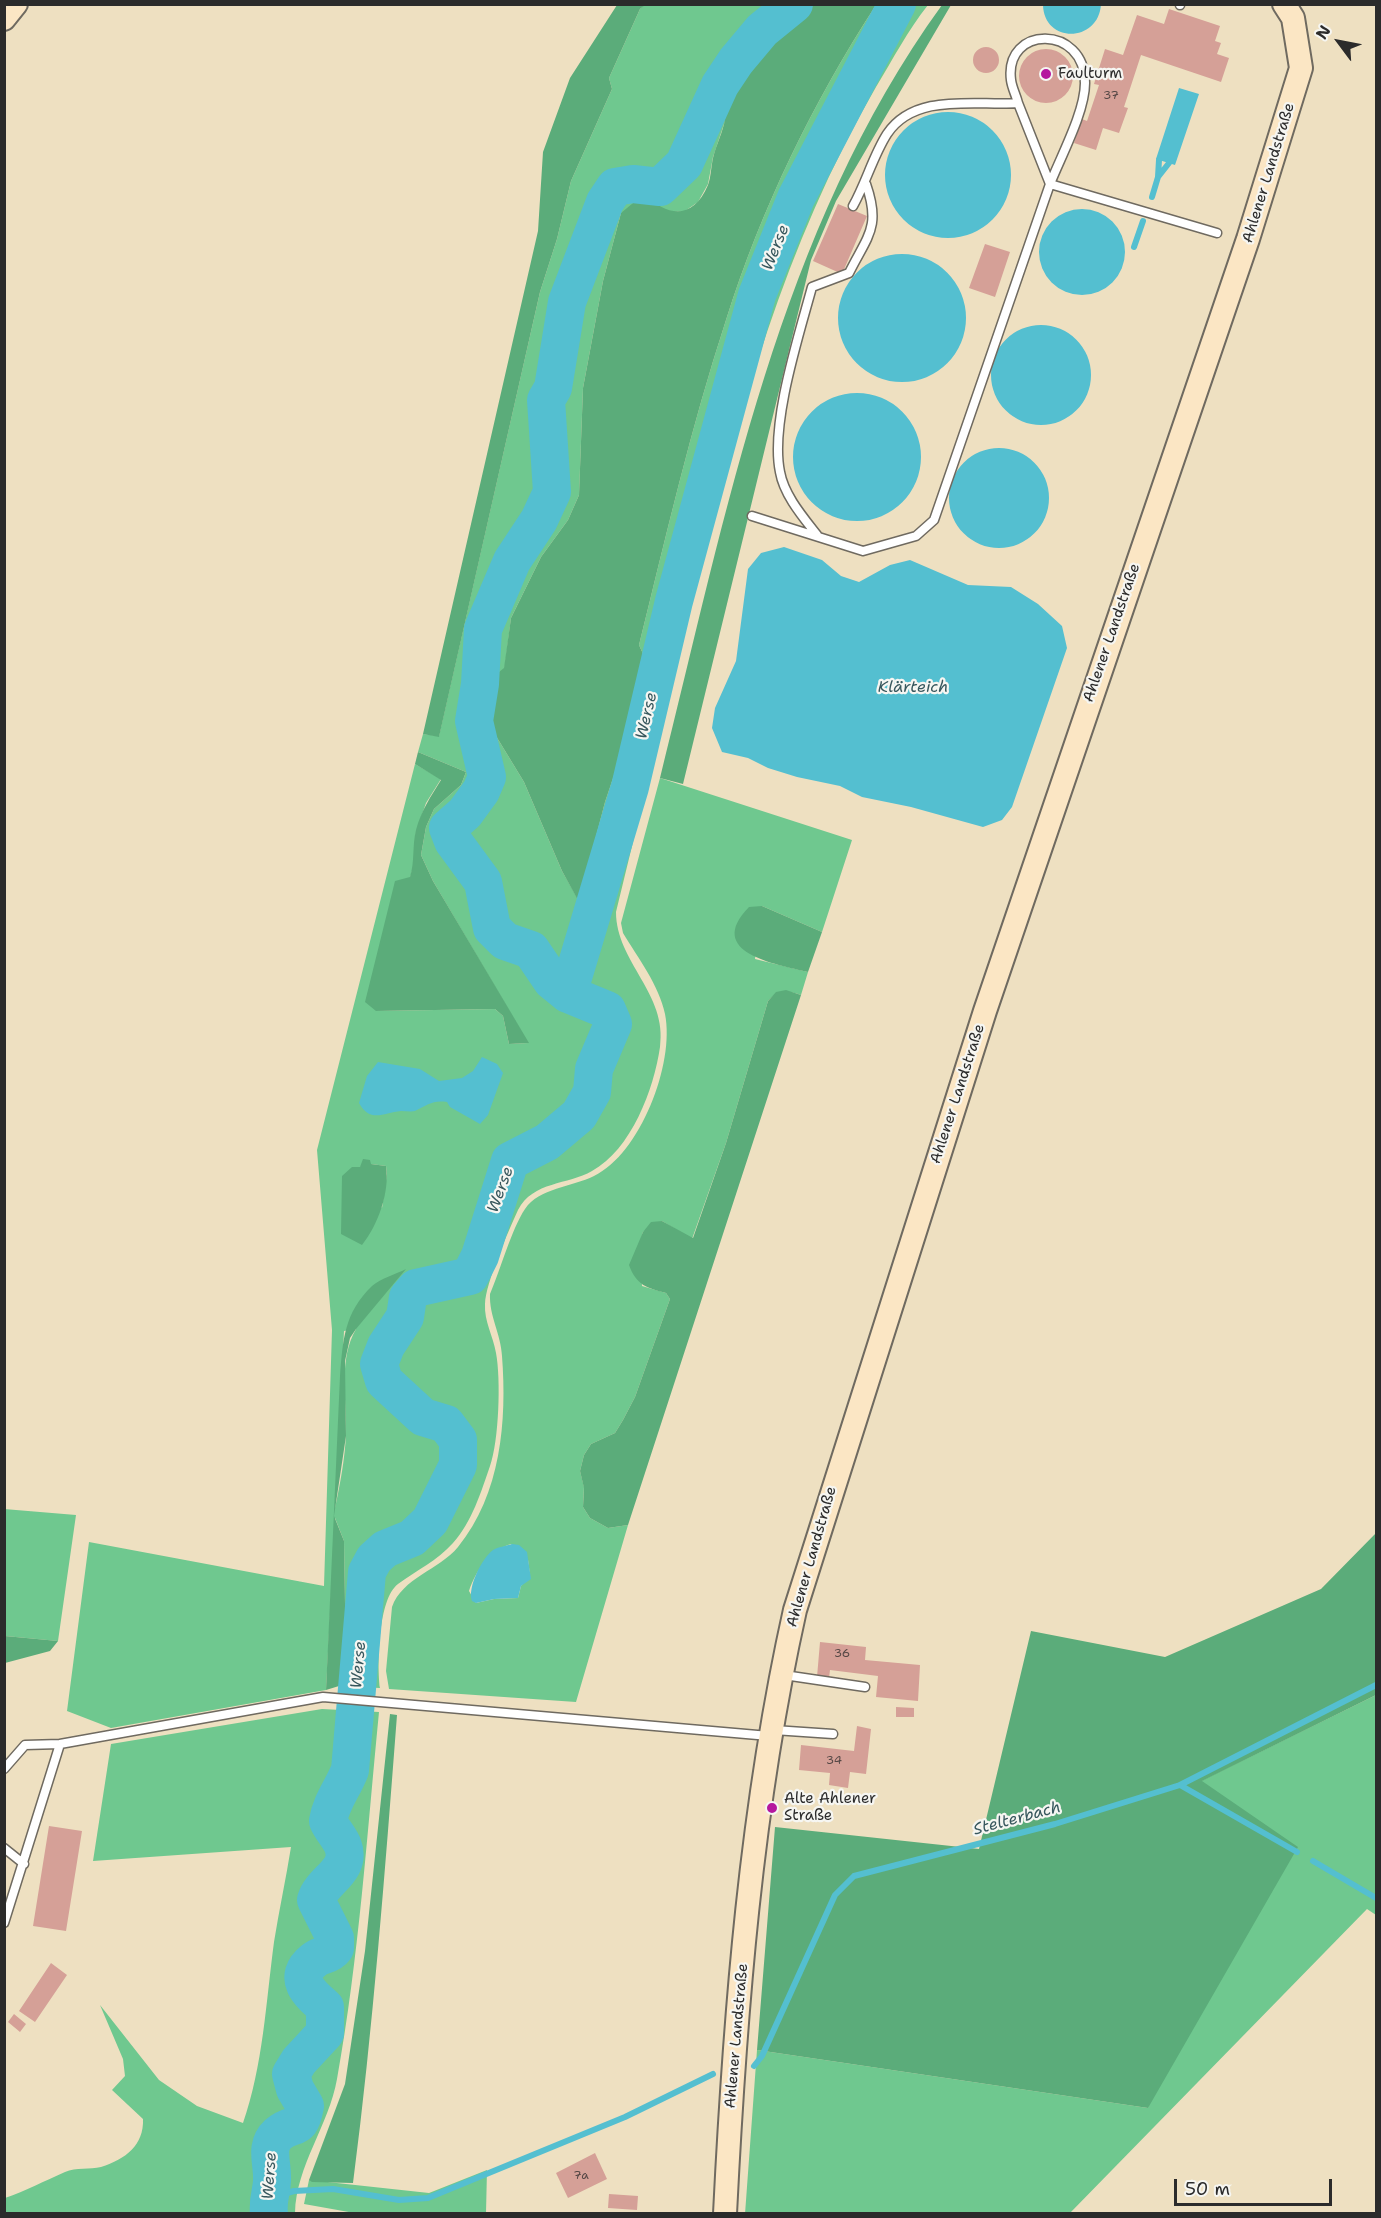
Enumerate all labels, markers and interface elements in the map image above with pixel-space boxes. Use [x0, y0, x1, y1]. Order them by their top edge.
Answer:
north arrow [1309, 12, 1369, 72]
text: N [1311, 21, 1336, 43]
place label: Faulturm [1058, 65, 1122, 83]
marker: Faulturm [1039, 67, 1053, 81]
house number: 37 [1103, 89, 1119, 103]
street label: Ahlener Landstraße [1239, 101, 1299, 245]
water label: Werse [758, 222, 794, 274]
street label: Ahlener Landstraße [1080, 561, 1144, 705]
water label: Klärteich [878, 678, 948, 698]
water label: Werse [632, 691, 662, 741]
street label: Ahlener Landstraße [927, 1022, 989, 1166]
water label: Werse [484, 1164, 518, 1216]
street label: Ahlener Landstraße [783, 1485, 841, 1629]
water label: Werse [347, 1640, 371, 1690]
house number: 36 [834, 1647, 850, 1661]
house number: 34 [826, 1754, 842, 1768]
place label: Alte Ahlener Straße [784, 1790, 876, 1825]
water label: Stelterbach [971, 1798, 1063, 1840]
marker: Alte Ahlener Straße [765, 1801, 779, 1815]
street label: Ahlener Landstraße [722, 1963, 752, 2109]
water label: Werse [259, 2152, 281, 2200]
scale bar [1177, 2167, 1334, 2205]
house number: 7a [573, 2169, 589, 2183]
text: 50 m [1185, 2177, 1230, 2201]

